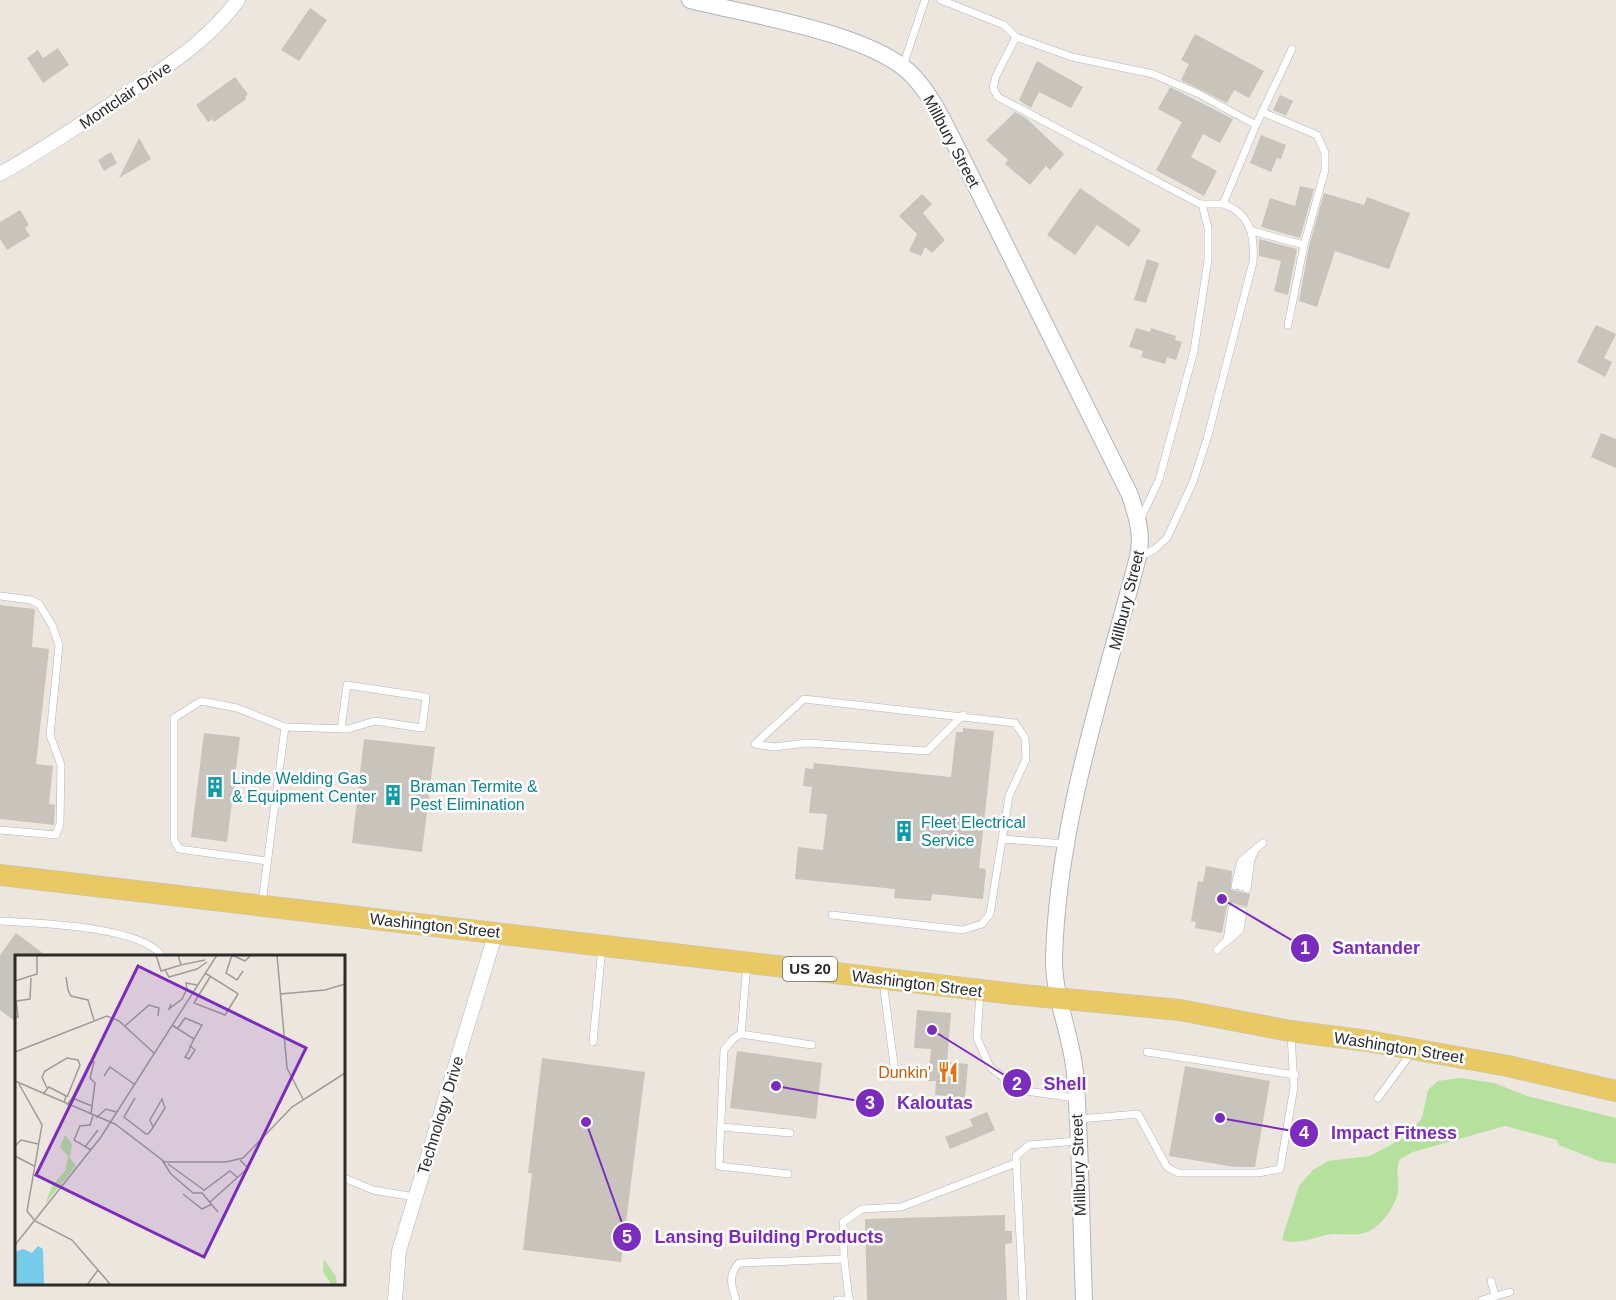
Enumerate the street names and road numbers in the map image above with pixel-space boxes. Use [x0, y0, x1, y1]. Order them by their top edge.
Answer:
street label: Montclair Drive [76, 58, 174, 132]
street label: Millbury Street [920, 92, 983, 191]
street label: Millbury Street [1106, 548, 1147, 652]
street label: Washington Street [369, 910, 502, 941]
road number: US 20 [783, 957, 837, 981]
street label: Washington Street [851, 967, 984, 1000]
street label: Washington Street [1333, 1029, 1466, 1066]
street label: Technology Drive [414, 1054, 467, 1176]
street label: Millbury Street [1068, 1113, 1089, 1216]

